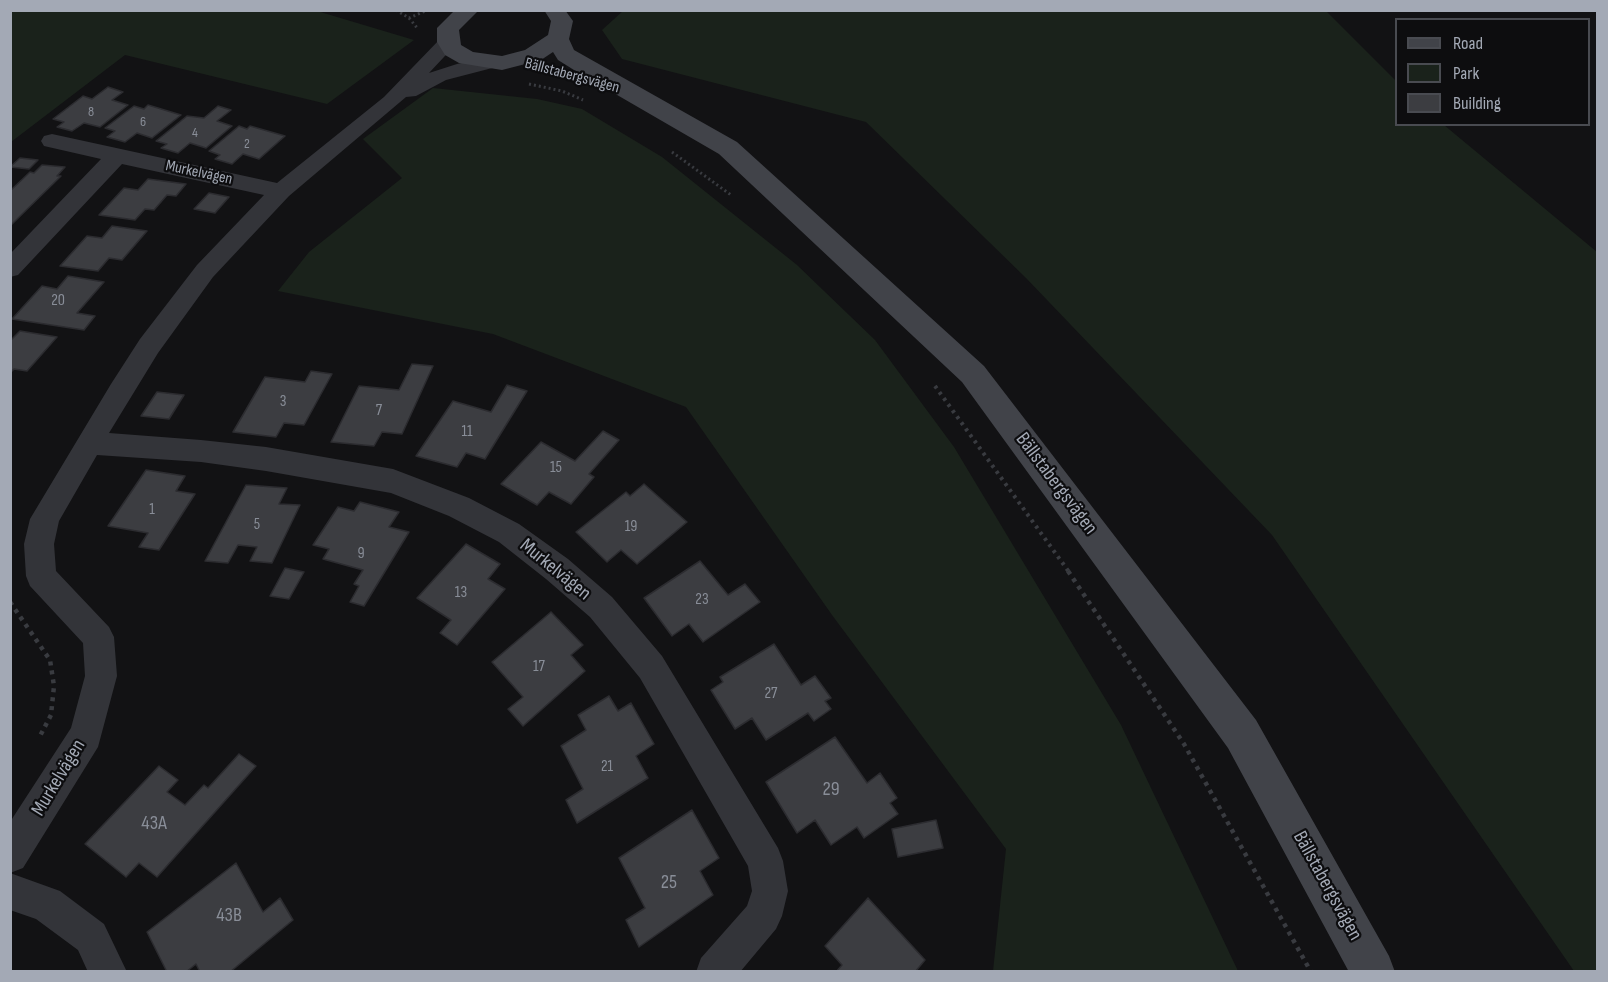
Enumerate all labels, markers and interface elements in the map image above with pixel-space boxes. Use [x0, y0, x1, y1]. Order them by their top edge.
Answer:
legend [1395, 18, 1590, 126]
text: Road [1453, 33, 1483, 54]
street label: Bällstabergsvägen [523, 54, 621, 98]
text: Park [1453, 63, 1479, 84]
text: Building [1453, 93, 1501, 114]
house number: 8 [88, 104, 94, 120]
house number: 6 [140, 114, 146, 130]
house number: 4 [192, 125, 198, 141]
house number: 2 [244, 136, 250, 152]
street label: Murkelvägen [164, 157, 234, 189]
house number: 20 [51, 291, 65, 311]
house number: 3 [280, 392, 286, 412]
house number: 7 [376, 401, 382, 421]
house number: 11 [461, 422, 473, 442]
street label: Bällstabergsvägen [1010, 428, 1102, 540]
house number: 15 [550, 458, 562, 478]
house number: 1 [149, 500, 155, 520]
house number: 5 [254, 515, 260, 535]
house number: 19 [625, 517, 637, 537]
street label: Murkelvägen [515, 534, 595, 606]
house number: 9 [357, 544, 365, 564]
house number: 13 [455, 583, 467, 603]
house number: 23 [695, 590, 709, 610]
house number: 17 [533, 657, 545, 677]
house number: 27 [764, 684, 778, 704]
street label: Murkelvägen [27, 736, 91, 820]
house number: 21 [601, 757, 613, 777]
house number: 29 [822, 778, 840, 802]
house number: 43A [141, 812, 167, 836]
street label: Bällstabergsvägen [1287, 827, 1367, 945]
house number: 25 [661, 871, 677, 895]
house number: 43B [216, 904, 242, 928]

